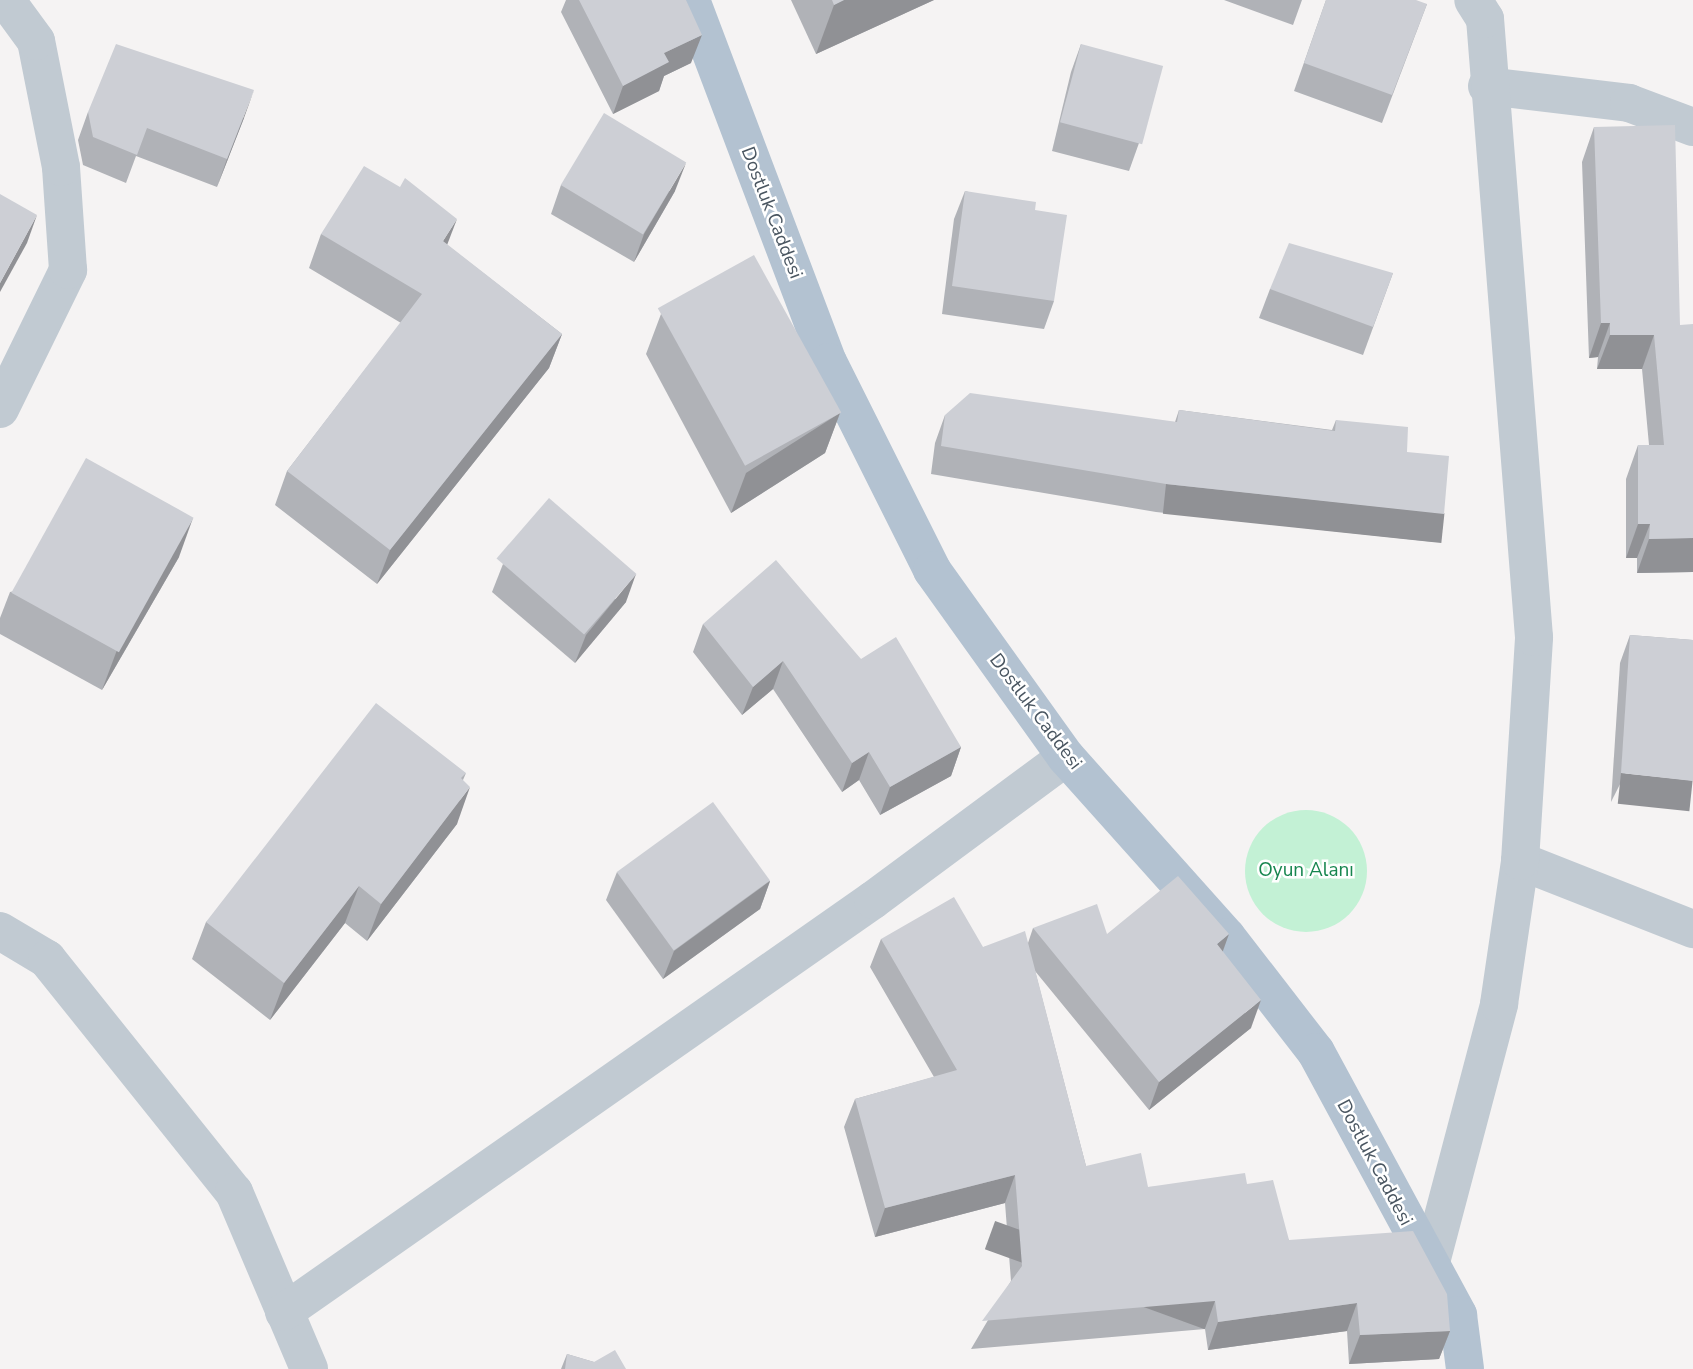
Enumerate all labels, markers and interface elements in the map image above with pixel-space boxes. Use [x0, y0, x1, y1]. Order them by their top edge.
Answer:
street label: Dostluk Caddesi [735, 144, 807, 282]
street label: Dostluk Caddesi [984, 649, 1086, 775]
park label: Oyun Alanı [1258, 860, 1354, 882]
street label: Dostluk Caddesi [1331, 1096, 1417, 1230]

